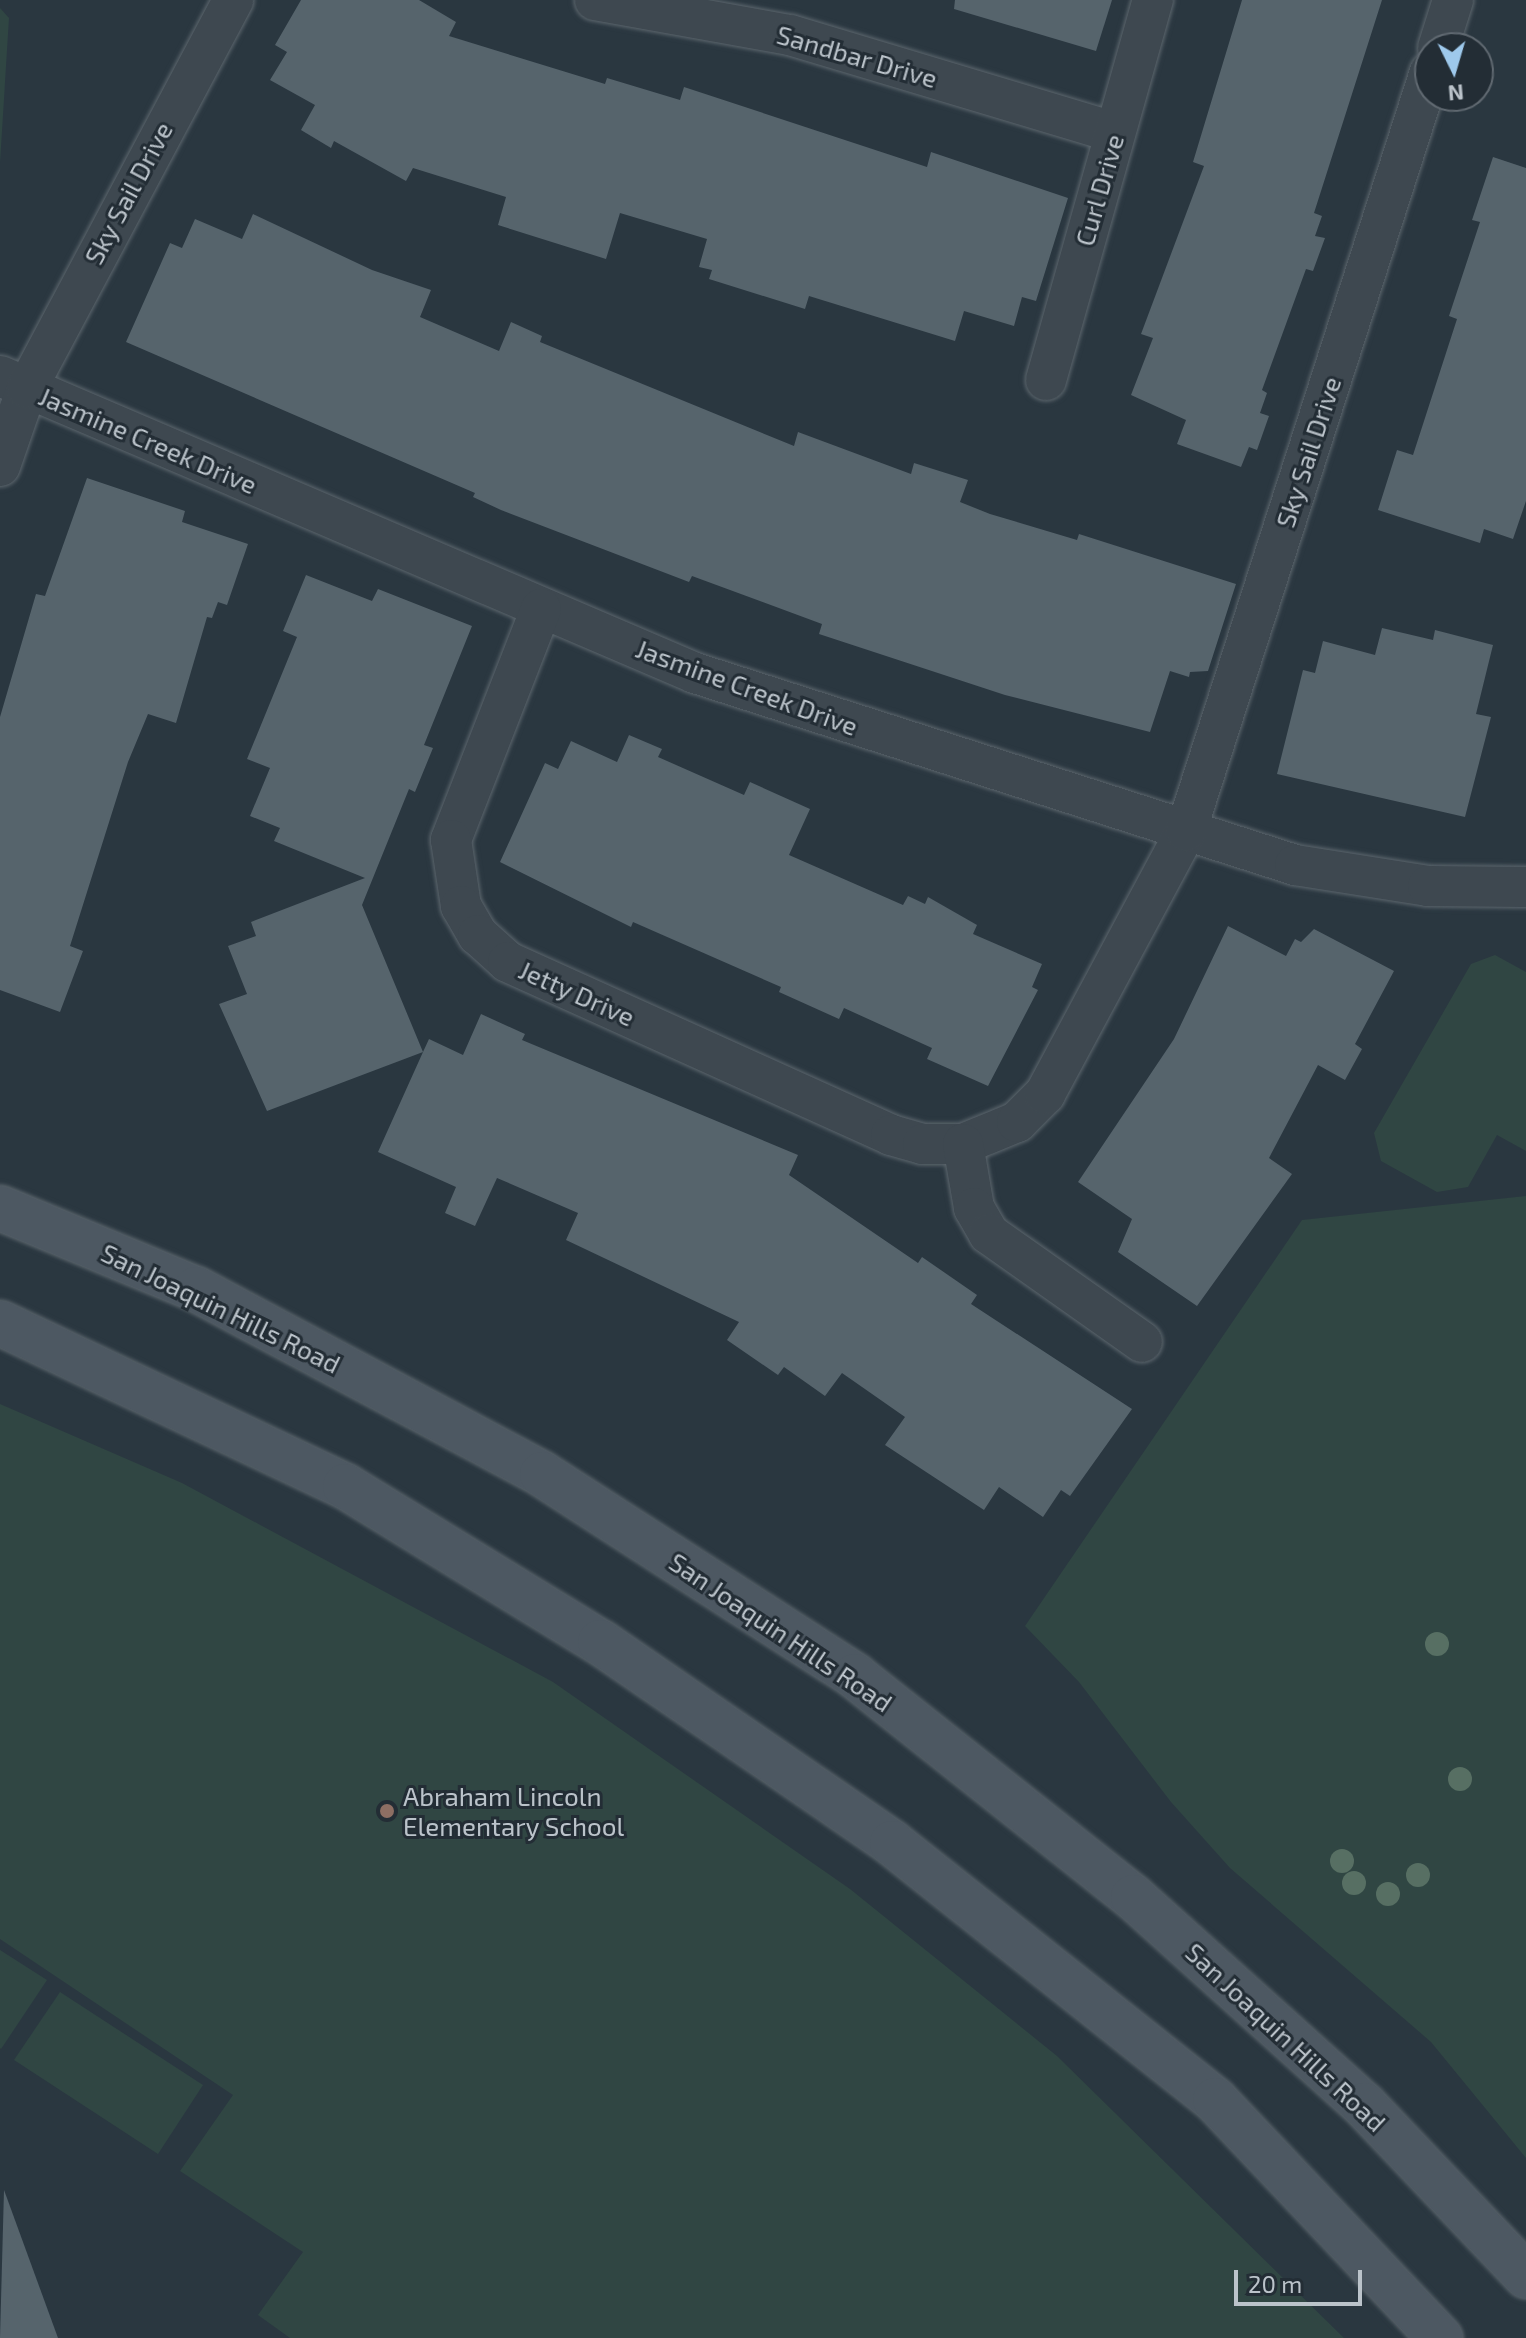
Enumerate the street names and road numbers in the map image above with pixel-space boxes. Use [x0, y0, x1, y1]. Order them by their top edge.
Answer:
street label: Sandbar Drive [773, 18, 941, 94]
street label: Sky Sail Drive [77, 116, 179, 270]
street label: Curl Drive [1068, 130, 1130, 250]
street label: Sky Sail Drive [1269, 372, 1347, 532]
street label: Jasmine Creek Drive [34, 380, 262, 500]
street label: Jasmine Creek Drive [632, 632, 862, 742]
street label: Jetty Drive [514, 954, 640, 1032]
street label: San Joaquin Hills Road [96, 1236, 346, 1380]
street label: San Joaquin Hills Road [663, 1546, 899, 1718]
street label: San Joaquin Hills Road [1179, 1936, 1393, 2138]

